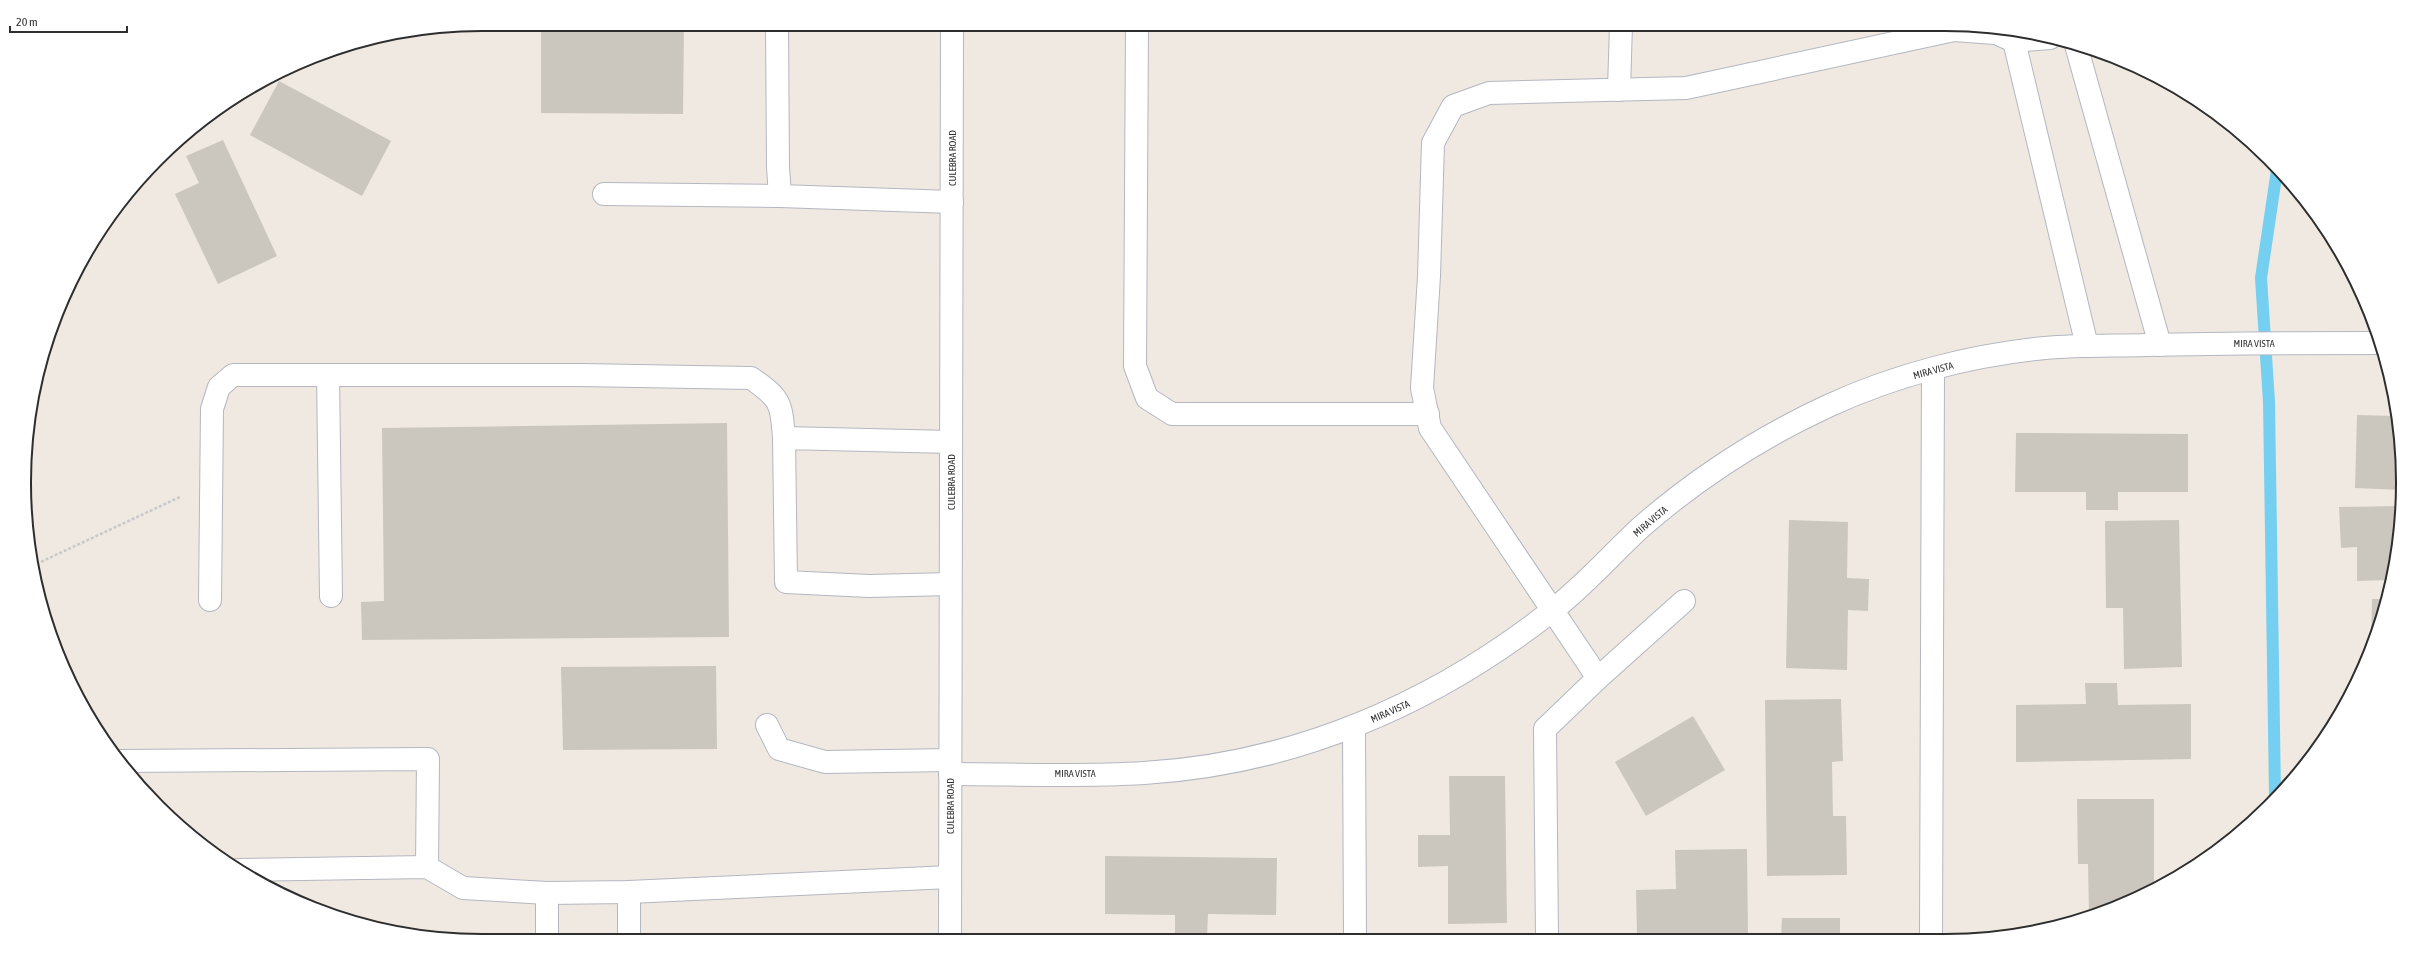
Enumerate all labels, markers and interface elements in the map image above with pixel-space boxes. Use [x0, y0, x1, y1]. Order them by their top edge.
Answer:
scale bar [10, 8, 127, 34]
text: 20 m [16, 15, 38, 29]
street label: CULEBRA ROAD [947, 130, 958, 186]
street label: MIRA VISTA [2233, 338, 2275, 349]
street label: MIRA VISTA [1912, 360, 1954, 381]
street label: CULEBRA ROAD [946, 454, 957, 510]
street label: MIRA VISTA [1631, 504, 1670, 539]
street label: MIRA VISTA [1369, 698, 1411, 725]
street label: MIRA VISTA [1054, 768, 1096, 779]
street label: CULEBRA ROAD [945, 778, 956, 834]

